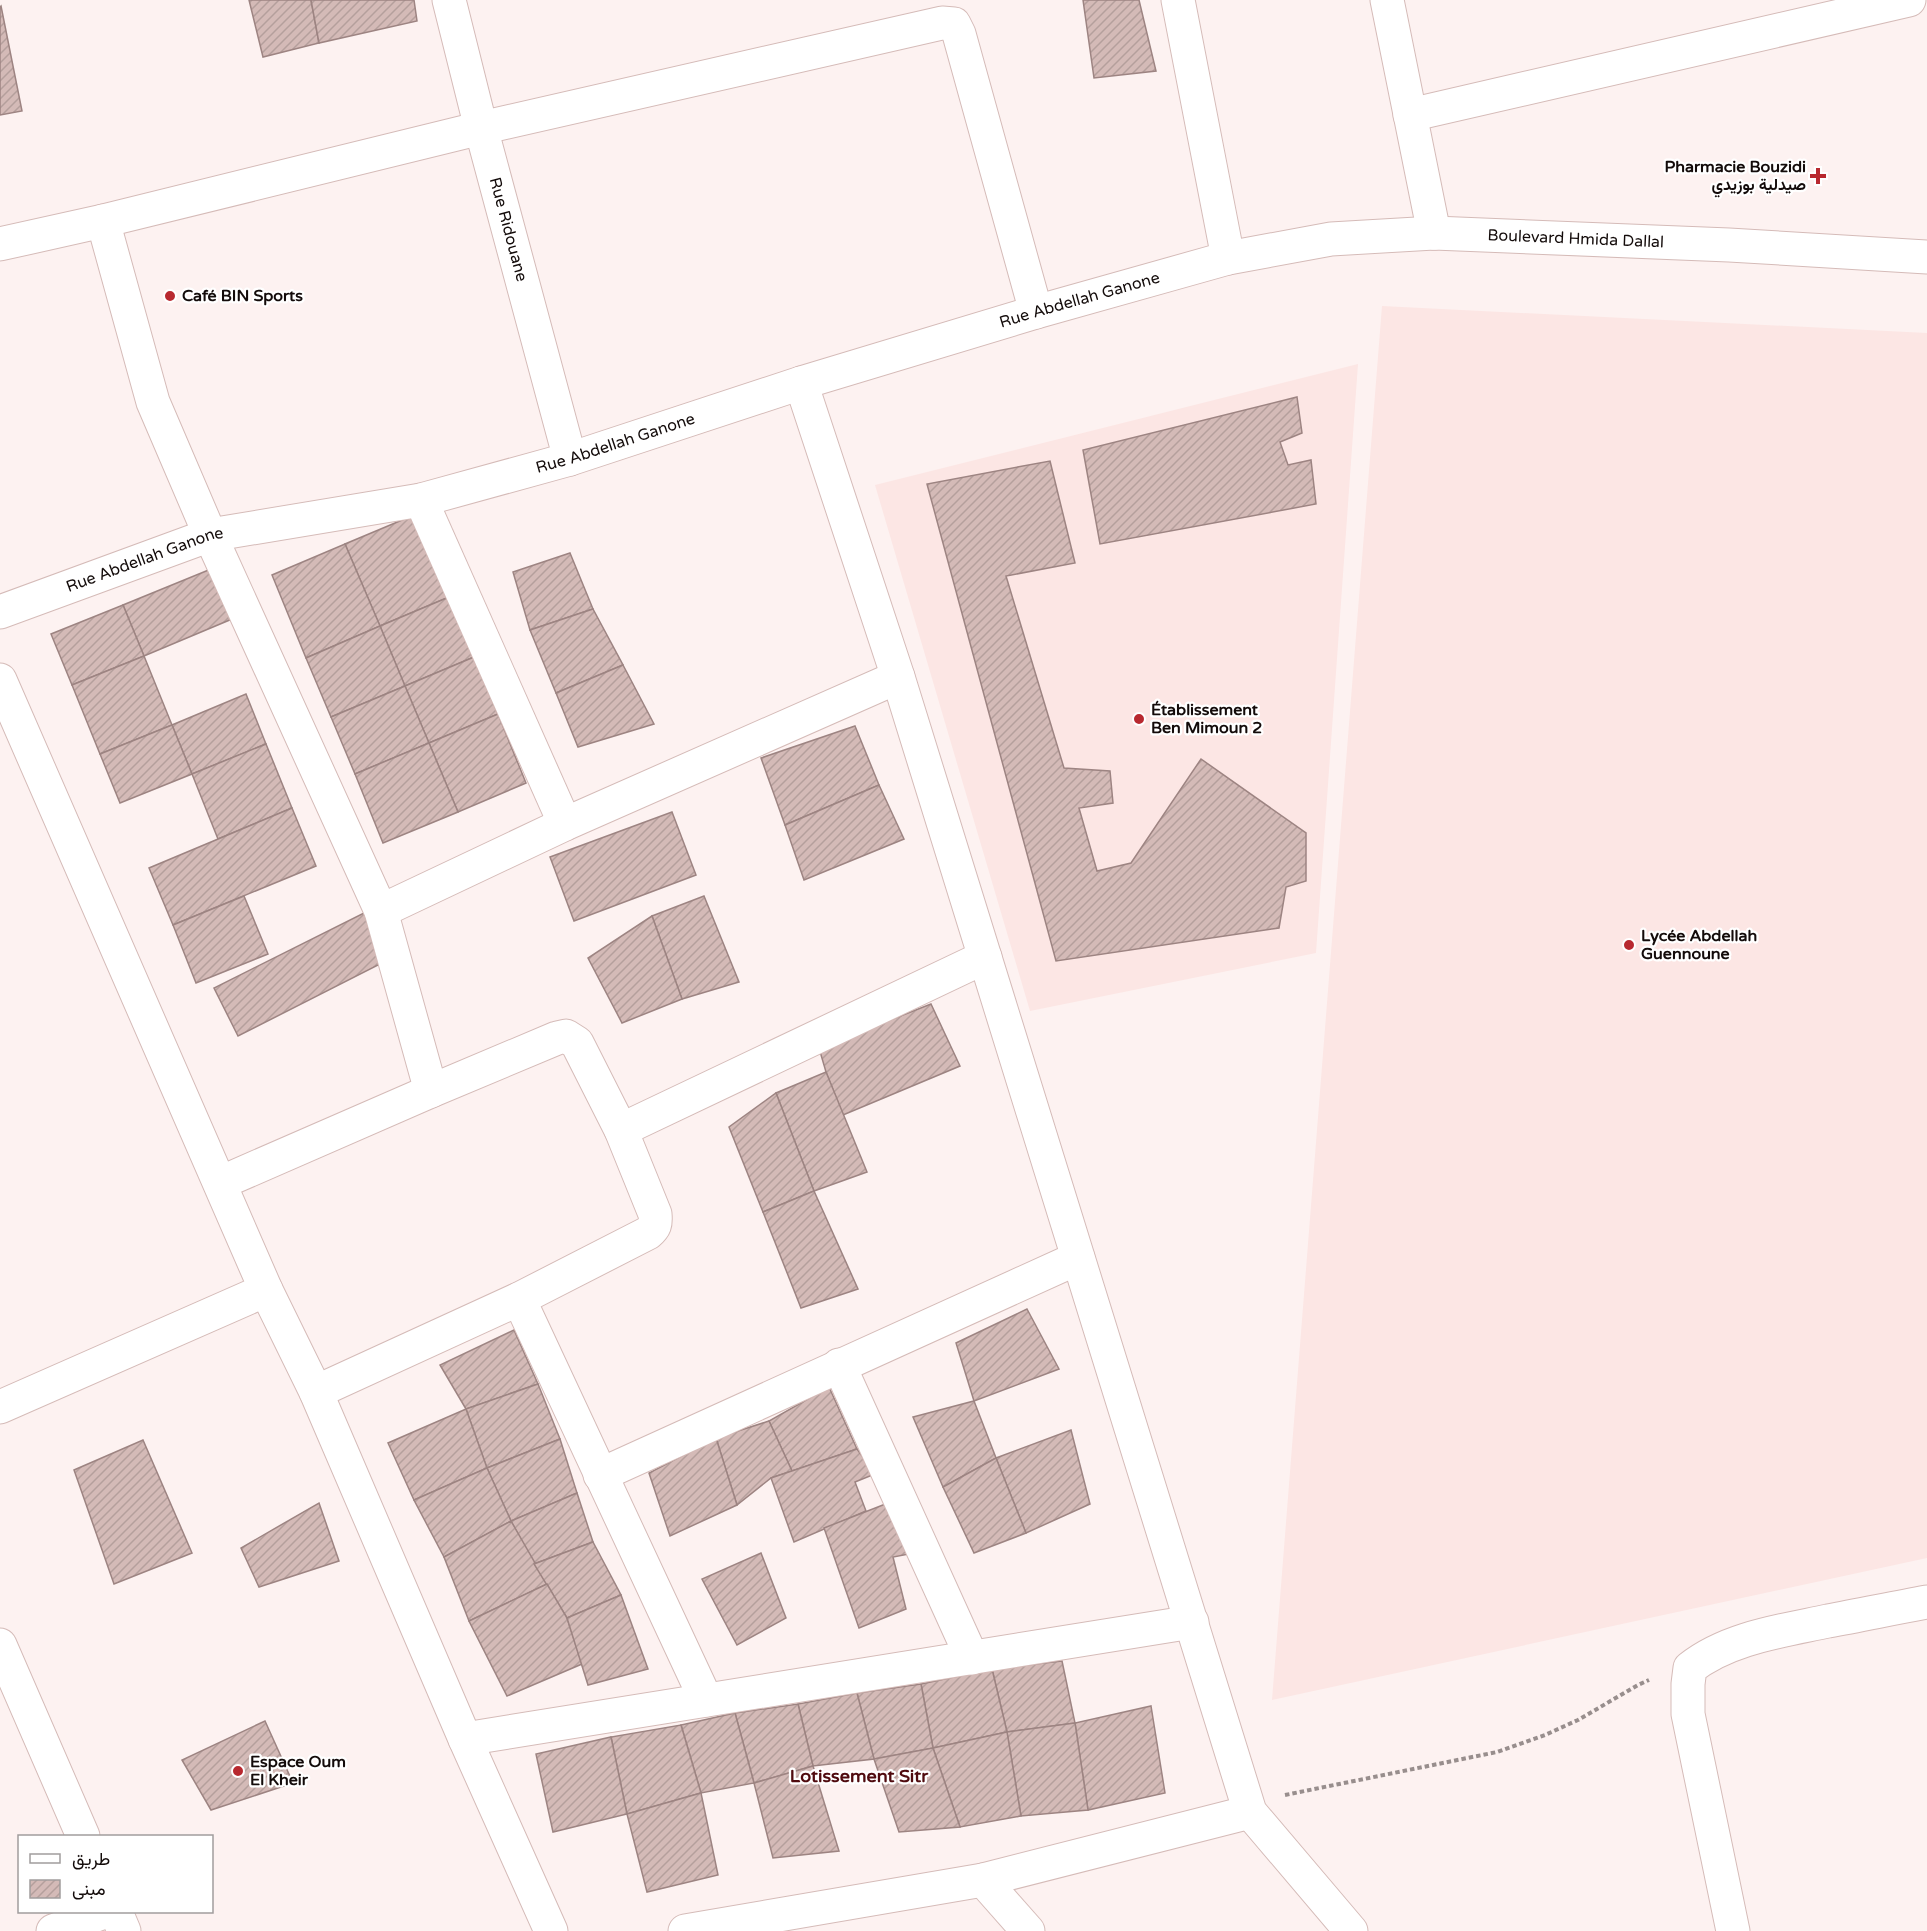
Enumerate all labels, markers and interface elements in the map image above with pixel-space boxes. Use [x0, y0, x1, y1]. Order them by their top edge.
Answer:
place label: Pharmacie Bouzidi صيدلية بوزيدي [1665, 157, 1806, 198]
marker: Pharmacie Bouzidi صيدلية بوزيدي [1811, 169, 1825, 183]
street label: Rue Ridouane [485, 175, 532, 284]
street label: Boulevard Hmida Dallal [1487, 225, 1664, 252]
street label: Rue Abdellah Ganone [997, 268, 1162, 332]
place label: Café BIN Sports [182, 286, 303, 306]
marker: Café BIN Sports [163, 289, 177, 303]
street label: Rue Abdellah Ganone [534, 409, 697, 478]
street label: Rue Abdellah Ganone [63, 523, 225, 597]
place label: Établissement Ben Mimoun 2 [1151, 700, 1262, 738]
marker: Établissement Ben Mimoun 2 [1132, 712, 1146, 726]
place label: Lycée Abdellah Guennoune [1641, 926, 1757, 964]
marker: Lycée Abdellah Guennoune [1622, 938, 1636, 952]
place label: Espace Oum El Kheir [250, 1752, 346, 1790]
marker: Espace Oum El Kheir [231, 1764, 245, 1778]
district label: Lotissement Sitr [790, 1765, 929, 1787]
legend [18, 1835, 213, 1913]
text: طريق [72, 1848, 110, 1870]
text: مبنى [72, 1878, 106, 1900]

